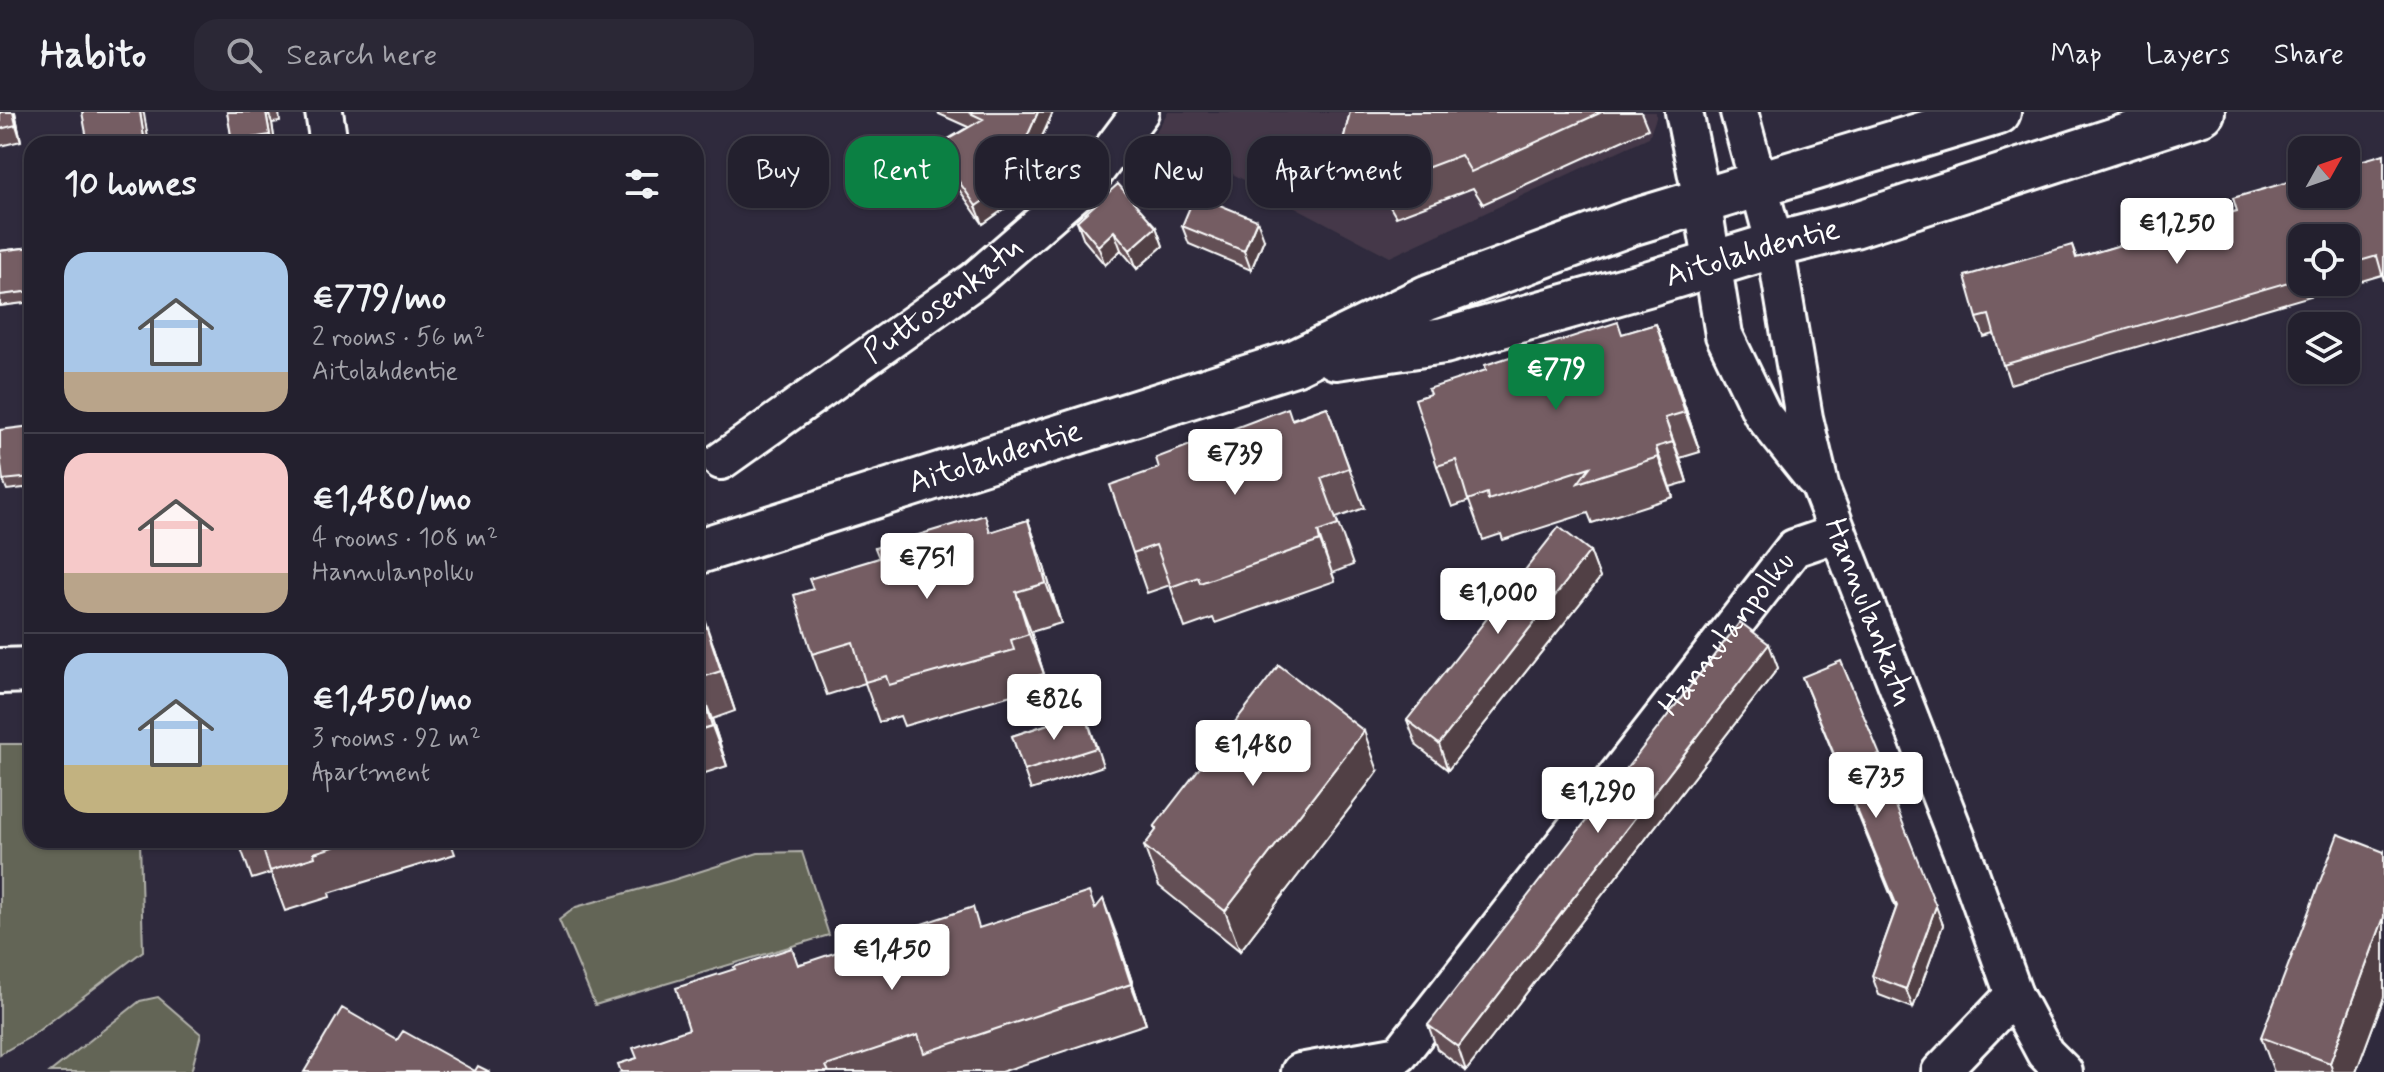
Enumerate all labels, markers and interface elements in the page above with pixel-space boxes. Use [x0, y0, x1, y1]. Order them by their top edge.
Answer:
search box [194, 19, 754, 91]
text: Habito [40, 31, 146, 80]
icon: search [222, 33, 266, 77]
text: Search here [286, 36, 437, 75]
text: Map [2051, 37, 2102, 74]
text: Layers [2146, 37, 2230, 74]
text: Share [2274, 37, 2344, 74]
chip: Buy [728, 136, 829, 208]
chip: Rent [845, 136, 959, 208]
chip: Filters [975, 136, 1109, 208]
chip: New [1125, 136, 1231, 208]
chip: Apartment [1247, 136, 1431, 208]
north arrow [2288, 136, 2360, 208]
map controls [2288, 136, 2360, 384]
text: 10 homes [64, 162, 197, 207]
icon: filters [620, 162, 664, 206]
pin: €1,250 [2112, 198, 2242, 266]
text: €1,250 [2138, 207, 2216, 241]
street label: Aitolahdentie [1660, 208, 1844, 298]
button: locate [2288, 224, 2360, 296]
street label: Puttosenkatu [855, 227, 1032, 374]
text: €779/mo [312, 276, 446, 321]
icon: home [128, 284, 224, 380]
button: layers [2288, 312, 2360, 384]
text: 2 rooms · 56 m² [312, 321, 485, 355]
pin: €779 [1509, 344, 1603, 412]
text: €779 [1526, 353, 1586, 387]
text: Aitolahdentie [312, 355, 458, 389]
street label: Aitolahdentie [903, 410, 1088, 505]
pin: €739 [1188, 429, 1282, 497]
text: €739 [1206, 438, 1264, 472]
text: €1,480/mo [312, 477, 471, 522]
icon: home [128, 485, 224, 581]
street label: Hannulankatu [1813, 512, 1924, 712]
text: 4 rooms · 108 m² [312, 522, 498, 556]
pin: €751 [880, 533, 974, 601]
text: €751 [899, 542, 955, 576]
street label: Hannulanpolku [1649, 542, 1805, 725]
text: Hannulanpolku [312, 556, 474, 590]
pin: €1,000 [1433, 568, 1563, 636]
text: €1,000 [1458, 577, 1538, 611]
pin: €826 [1007, 674, 1101, 742]
text: €1,450/mo [312, 677, 472, 722]
text: €826 [1025, 683, 1083, 717]
icon: home [128, 685, 224, 781]
pin: €1,480 [1188, 720, 1318, 788]
text: 3 rooms · 92 m² [312, 722, 481, 756]
text: €1,480 [1214, 729, 1292, 763]
pin: €735 [1829, 752, 1923, 820]
text: Apartment [312, 756, 430, 790]
text: €735 [1847, 761, 1905, 795]
pin: €1,290 [1533, 767, 1663, 835]
text: €1,290 [1560, 776, 1636, 810]
pin: €1,450 [827, 924, 957, 992]
text: €1,450 [852, 933, 932, 967]

